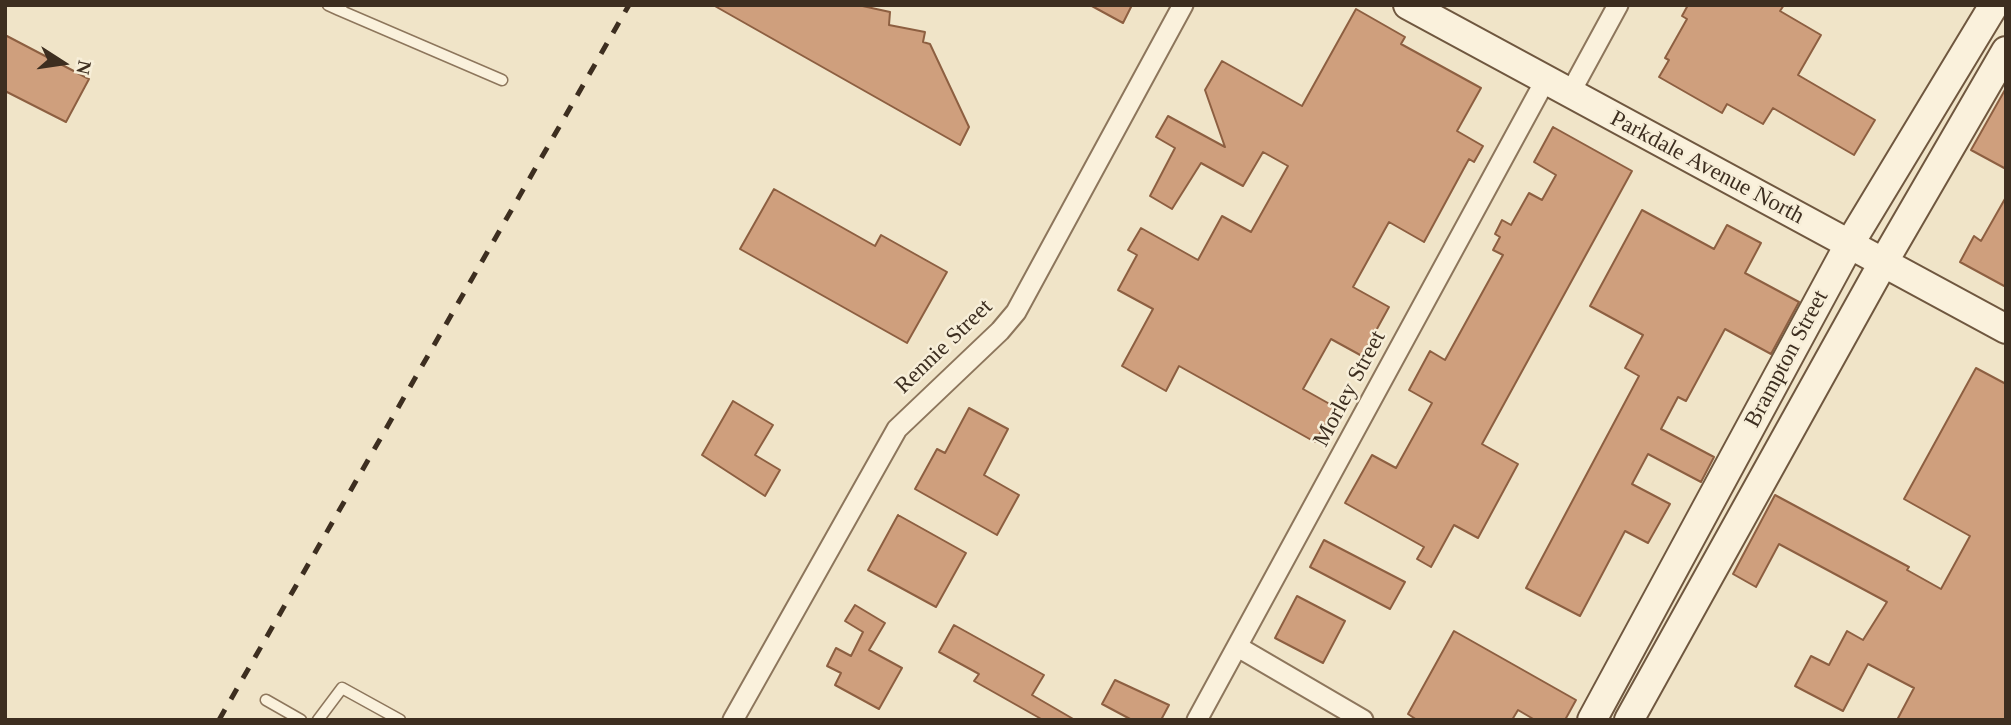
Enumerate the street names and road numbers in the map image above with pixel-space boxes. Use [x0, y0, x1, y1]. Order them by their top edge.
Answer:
street label: Parkdale Avenue North [1605, 105, 1809, 231]
street label: Brampton Street [1739, 286, 1835, 432]
street label: Rennie Street [890, 294, 998, 400]
street label: Morley Street [1308, 326, 1392, 452]

